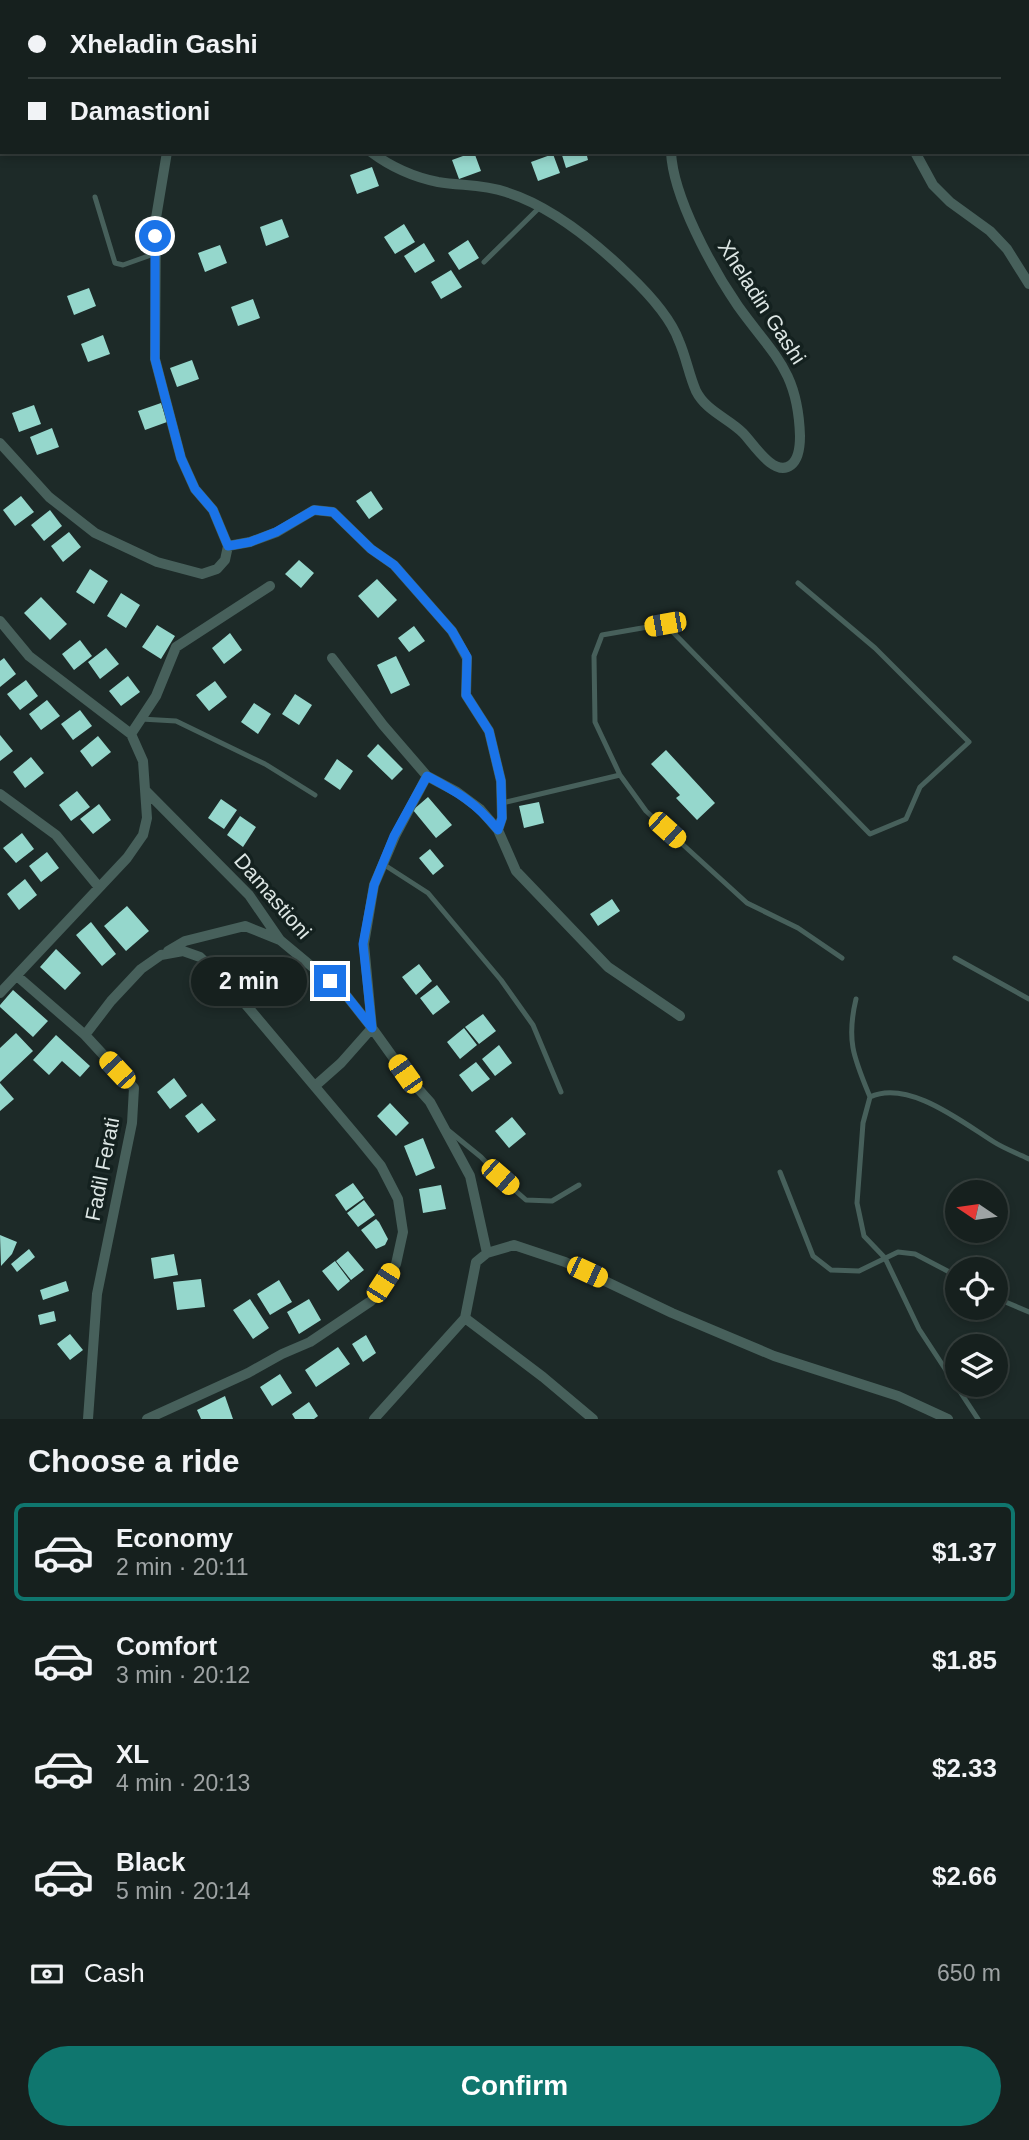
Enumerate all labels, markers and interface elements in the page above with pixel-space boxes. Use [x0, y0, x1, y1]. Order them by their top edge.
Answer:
text: Xheladin Gashi [70, 29, 258, 59]
text: Damastioni [70, 96, 210, 126]
route start [139, 220, 171, 252]
street label: Xheladin Gashi [714, 236, 810, 368]
car [643, 610, 688, 638]
car [645, 808, 690, 852]
street label: Damastioni [230, 849, 316, 943]
callout: 2 min [190, 956, 306, 1006]
route end [314, 965, 346, 997]
text: 2 min [219, 968, 279, 994]
car [95, 1047, 140, 1093]
car [385, 1051, 426, 1097]
street label: Fadil Ferati [81, 1115, 123, 1223]
car [478, 1155, 523, 1199]
north arrow [945, 1180, 1008, 1242]
map controls [945, 1180, 1008, 1397]
car [564, 1254, 611, 1290]
button: locate [945, 1257, 1008, 1320]
car [363, 1260, 404, 1306]
button: layers [945, 1334, 1008, 1397]
text: Choose a ride [28, 1443, 240, 1479]
icon: car [32, 1521, 95, 1584]
text: Economy [116, 1523, 233, 1553]
text: $1.37 [932, 1537, 997, 1567]
text: 2 min · 20:11 [116, 1554, 249, 1580]
icon: car [32, 1629, 95, 1692]
text: Comfort [116, 1631, 217, 1661]
text: $1.85 [932, 1645, 997, 1675]
text: 3 min · 20:12 [116, 1662, 250, 1688]
icon: car [32, 1737, 95, 1800]
text: XL [116, 1739, 149, 1769]
text: $2.33 [932, 1753, 997, 1783]
text: 4 min · 20:13 [116, 1770, 250, 1796]
icon: car [32, 1845, 95, 1908]
text: Black [116, 1847, 185, 1877]
text: $2.66 [932, 1861, 997, 1891]
text: 5 min · 20:14 [116, 1878, 250, 1904]
icon: cash [28, 1955, 66, 1993]
text: Cash [84, 1958, 145, 1988]
text: 650 m [937, 1960, 1001, 1986]
button: Confirm [28, 2046, 1001, 2126]

